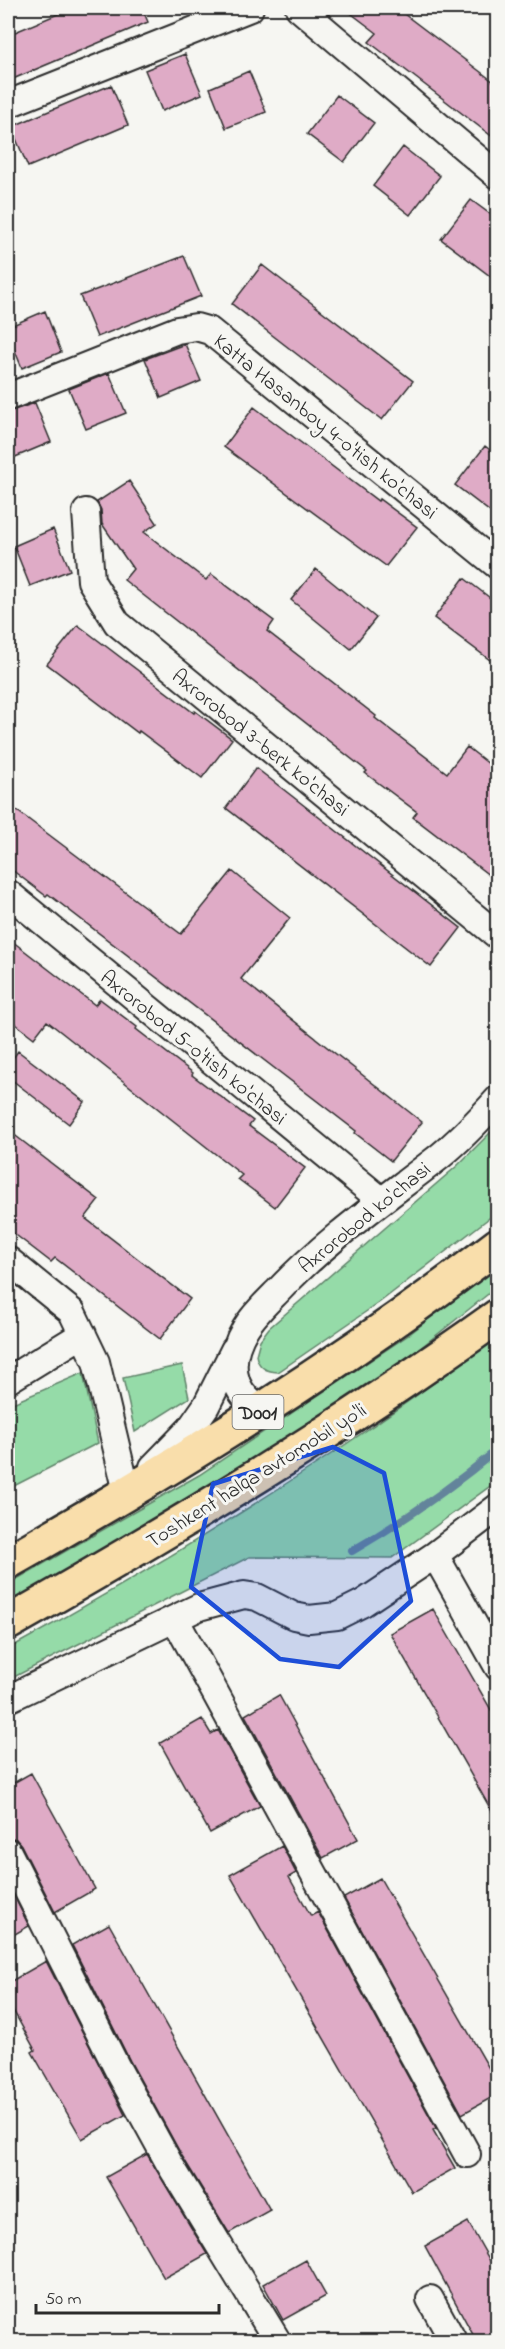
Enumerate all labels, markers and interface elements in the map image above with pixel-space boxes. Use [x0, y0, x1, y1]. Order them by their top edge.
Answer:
street label: Katta Hasanboy 4-o'tish ko'chasi [205, 328, 443, 529]
street label: Axrorobod 3-berk ko'chasi [164, 662, 355, 825]
street label: Axrorobod 5-o'tish ko'chasi [93, 964, 293, 1133]
street label: Axrorobod ko'chasi [292, 1156, 438, 1282]
road number: D001 [232, 1395, 284, 1429]
street label: Toshkent halqa avtomobil yo'li [141, 1397, 374, 1559]
scale bar [36, 2277, 219, 2315]
text: 50 m [45, 2287, 82, 2313]

